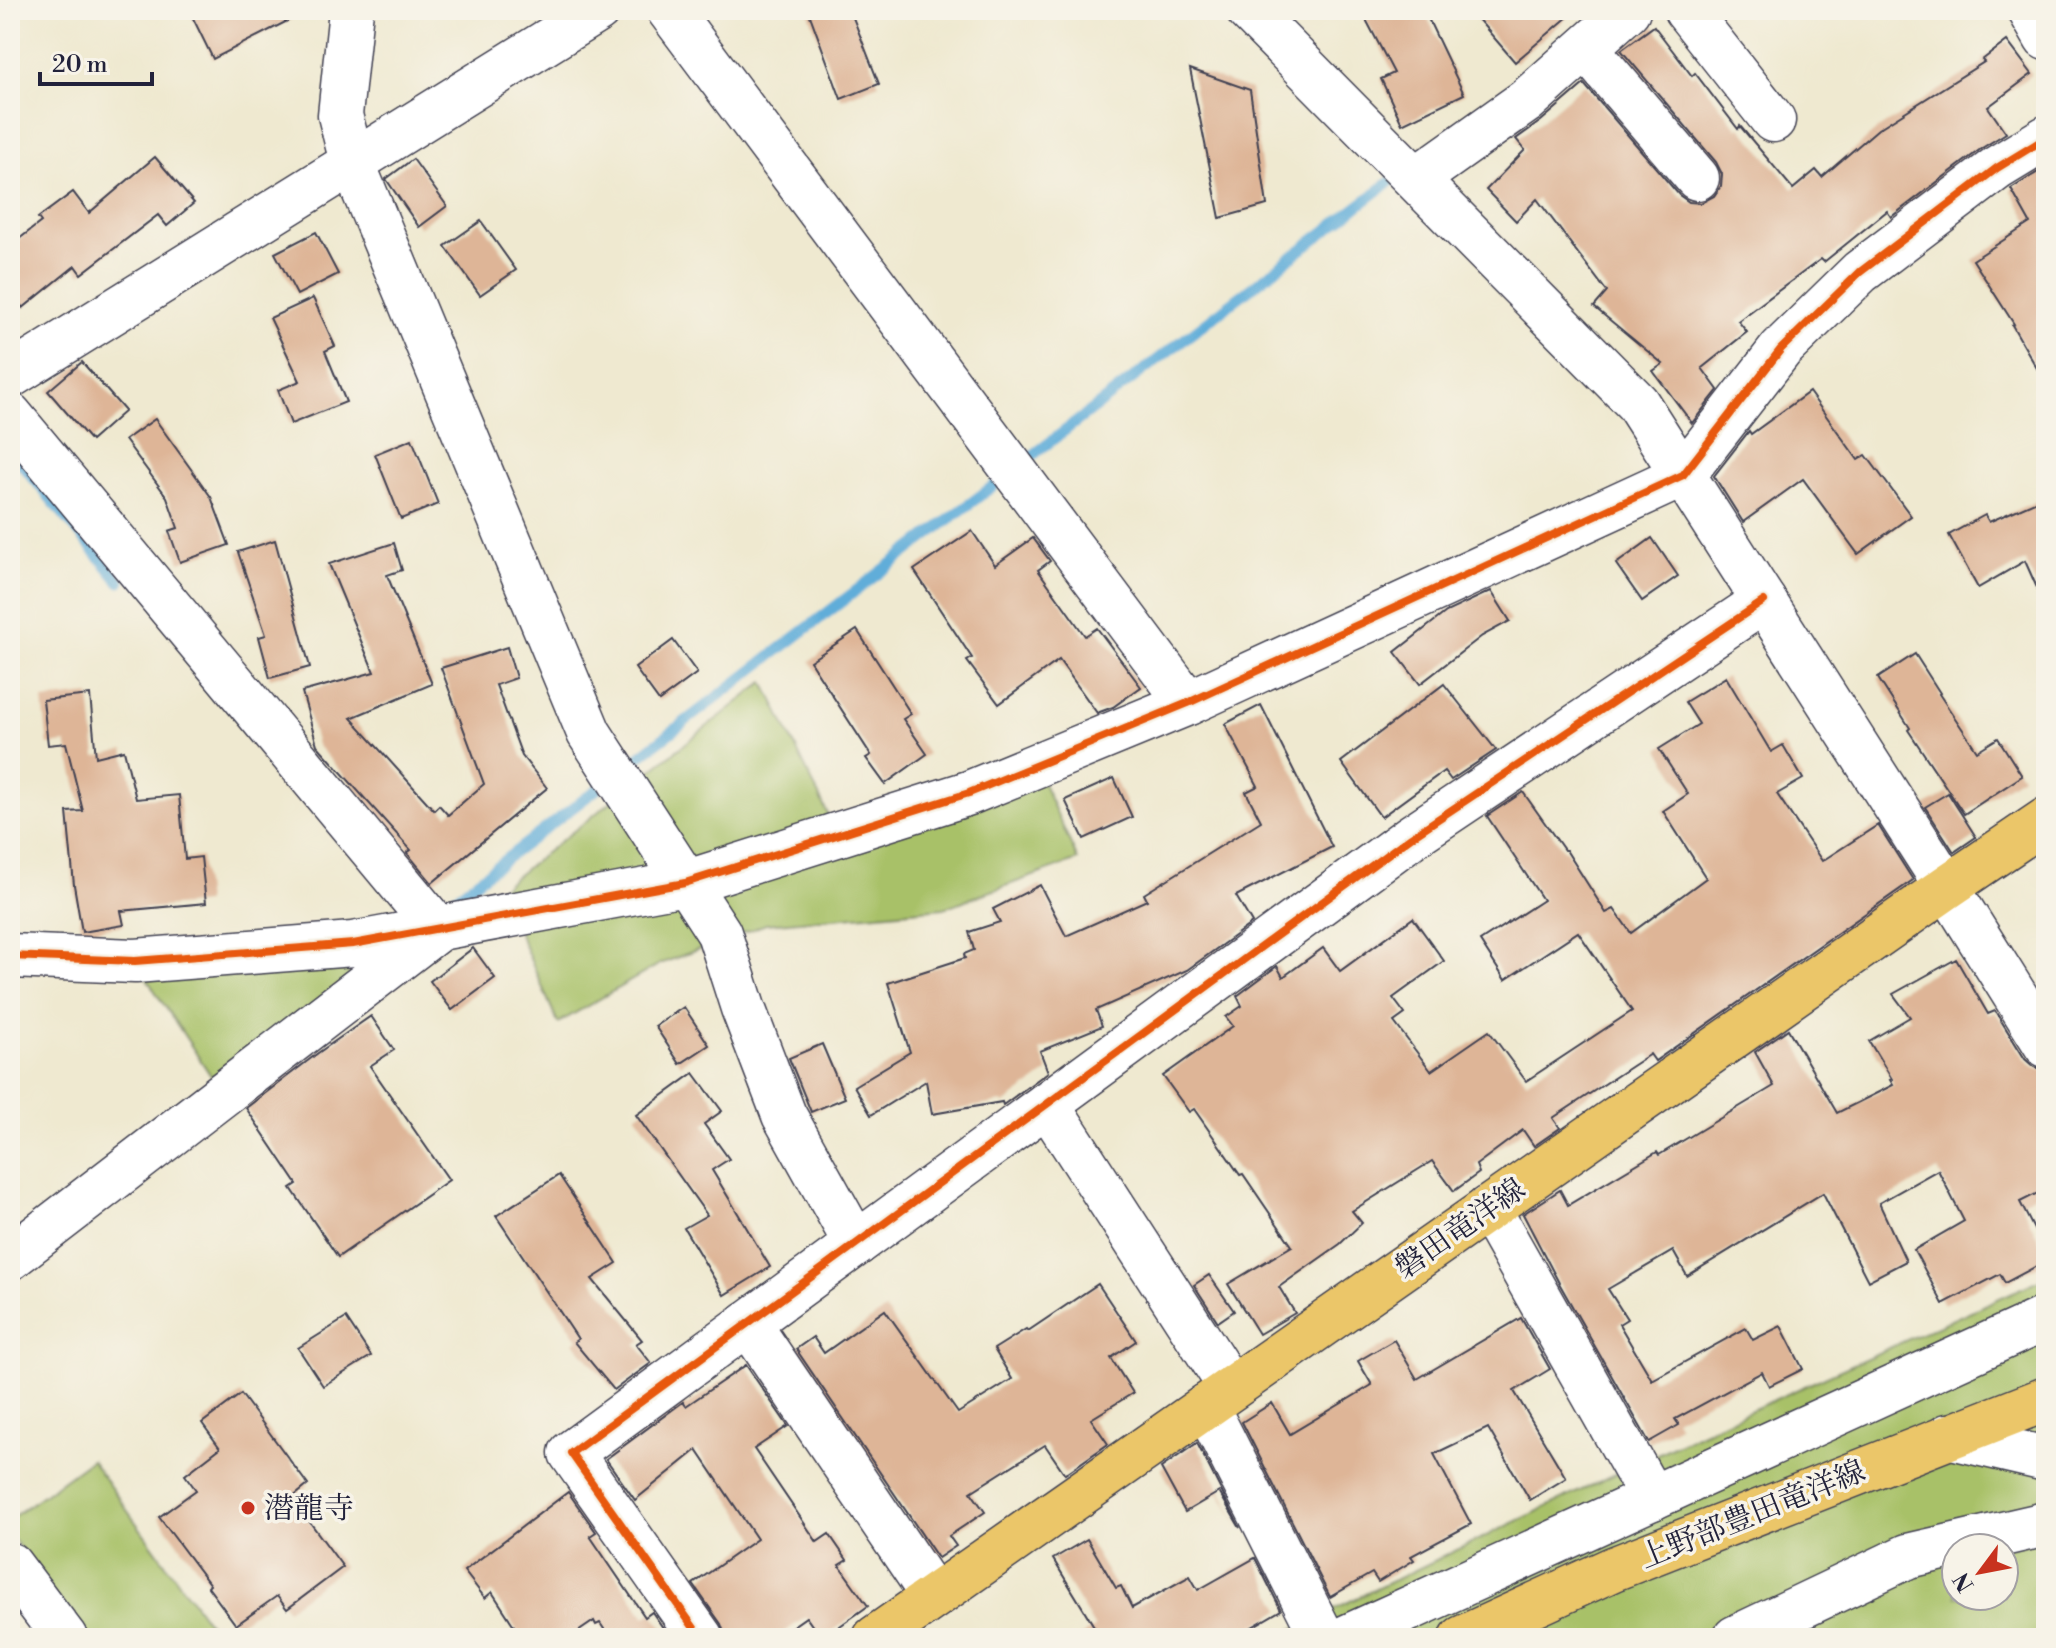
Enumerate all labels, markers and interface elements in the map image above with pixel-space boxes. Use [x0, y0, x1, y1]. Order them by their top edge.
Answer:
scale bar [40, 36, 152, 86]
text: 20 m [52, 50, 108, 80]
street label: 磐田竜洋線 [1388, 1170, 1533, 1287]
street label: 上野部豊田竜洋線 [1634, 1452, 1871, 1577]
place label: 潜龍寺 [264, 1490, 354, 1528]
marker: 潜龍寺 [239, 1499, 257, 1517]
north arrow [1940, 1532, 2020, 1612]
text: N [1948, 1567, 1980, 1596]

